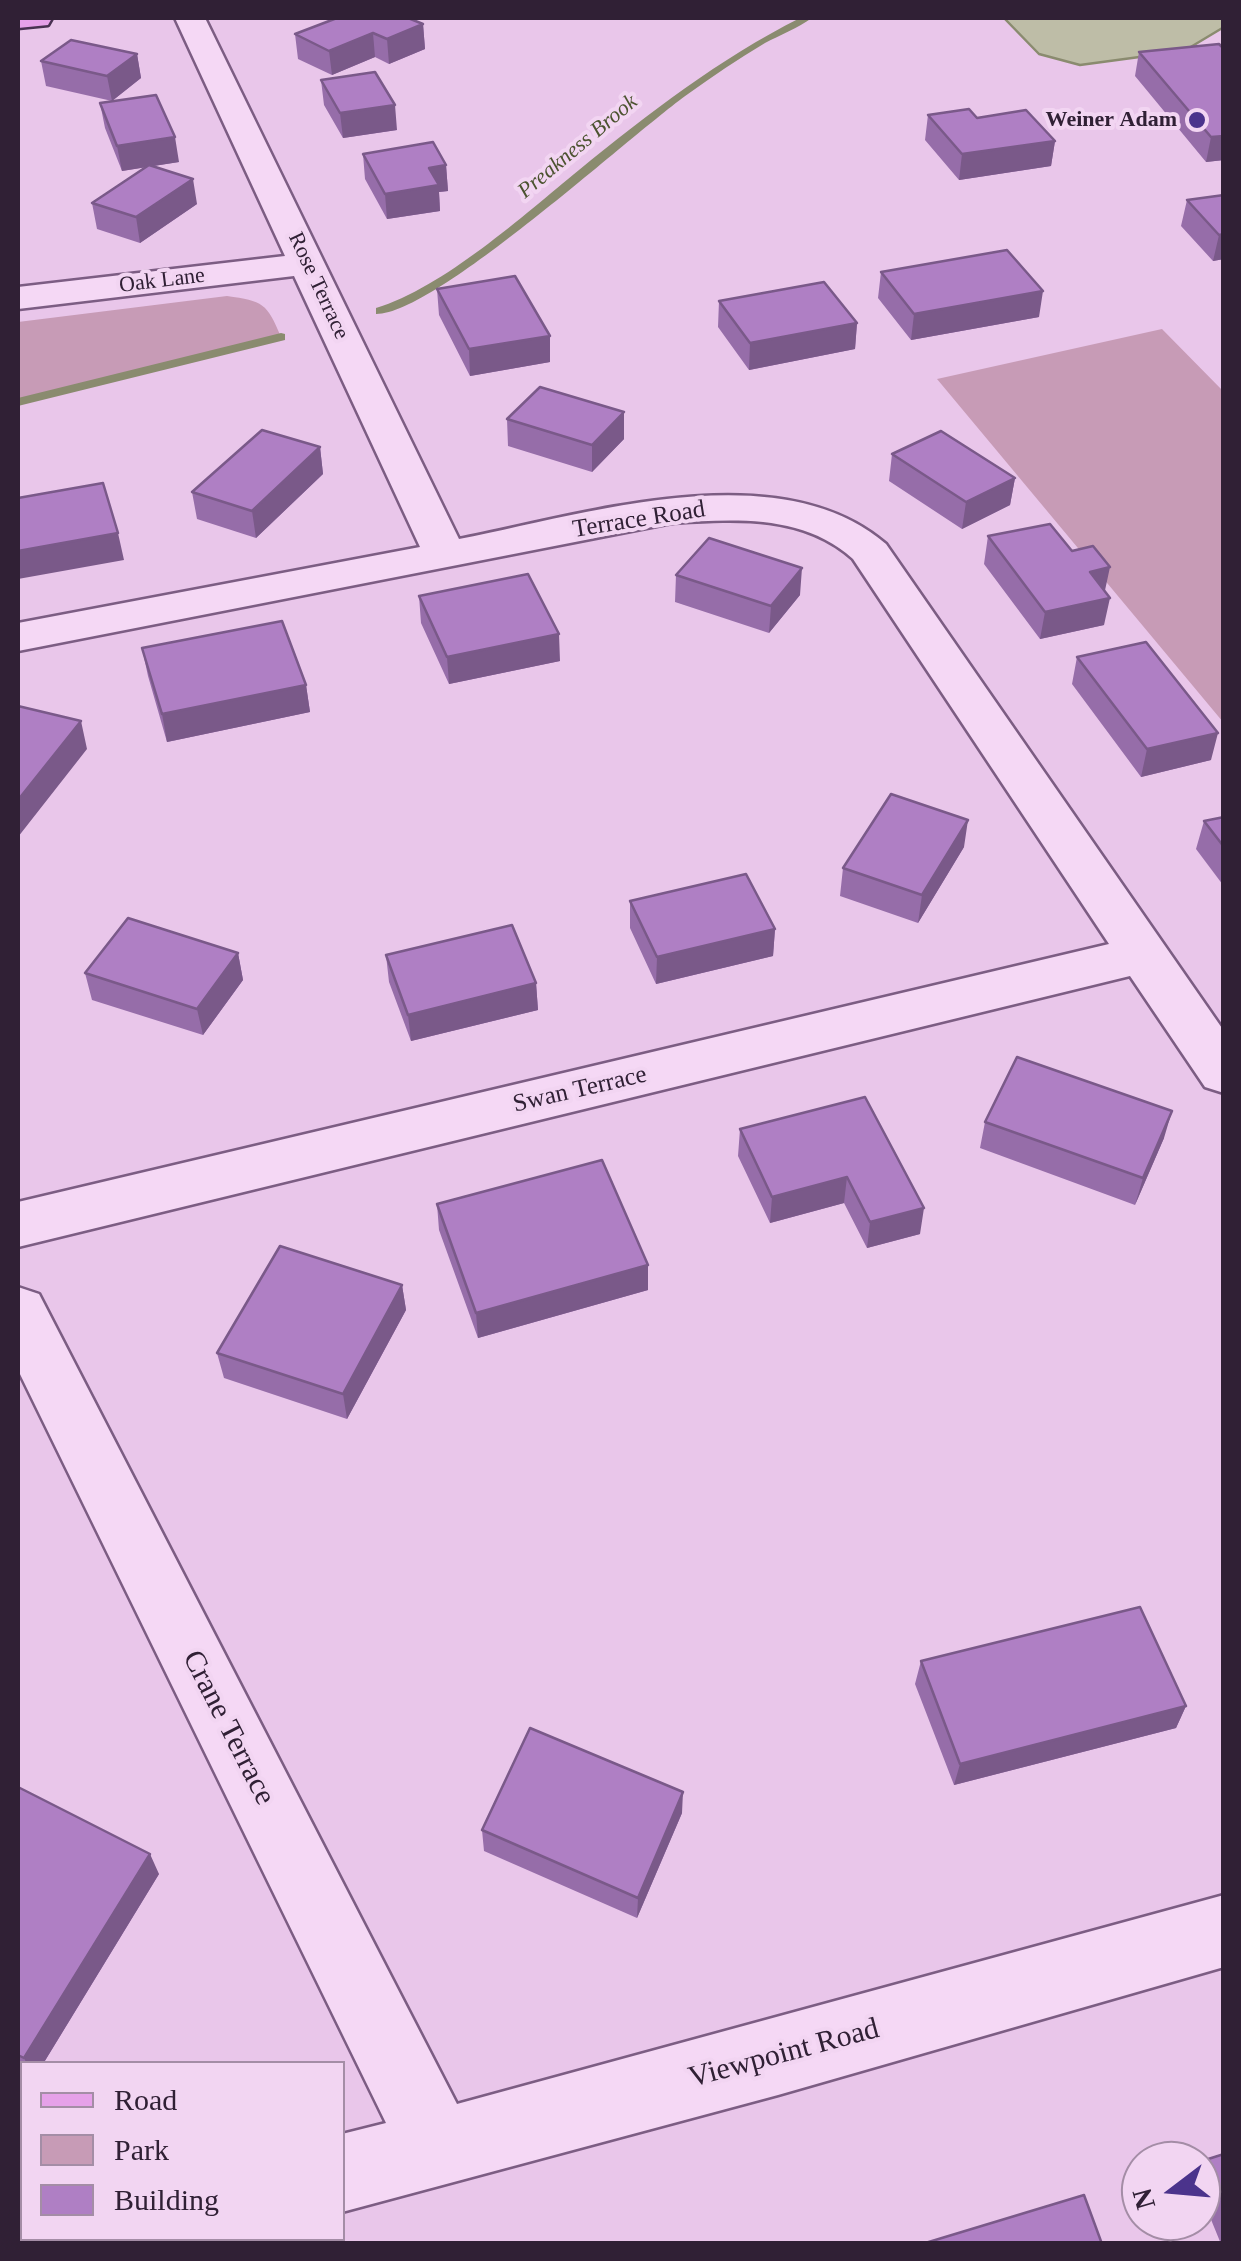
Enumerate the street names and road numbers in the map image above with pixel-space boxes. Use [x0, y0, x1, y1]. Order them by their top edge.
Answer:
street label: Rose Terrace [282, 228, 354, 344]
street label: Oak Lane [118, 263, 206, 299]
street label: Terrace Road [571, 495, 707, 545]
street label: Swan Terrace [510, 1060, 650, 1120]
street label: Crane Terrace [174, 1645, 282, 1811]
street label: Viewpoint Road [685, 2011, 883, 2097]

